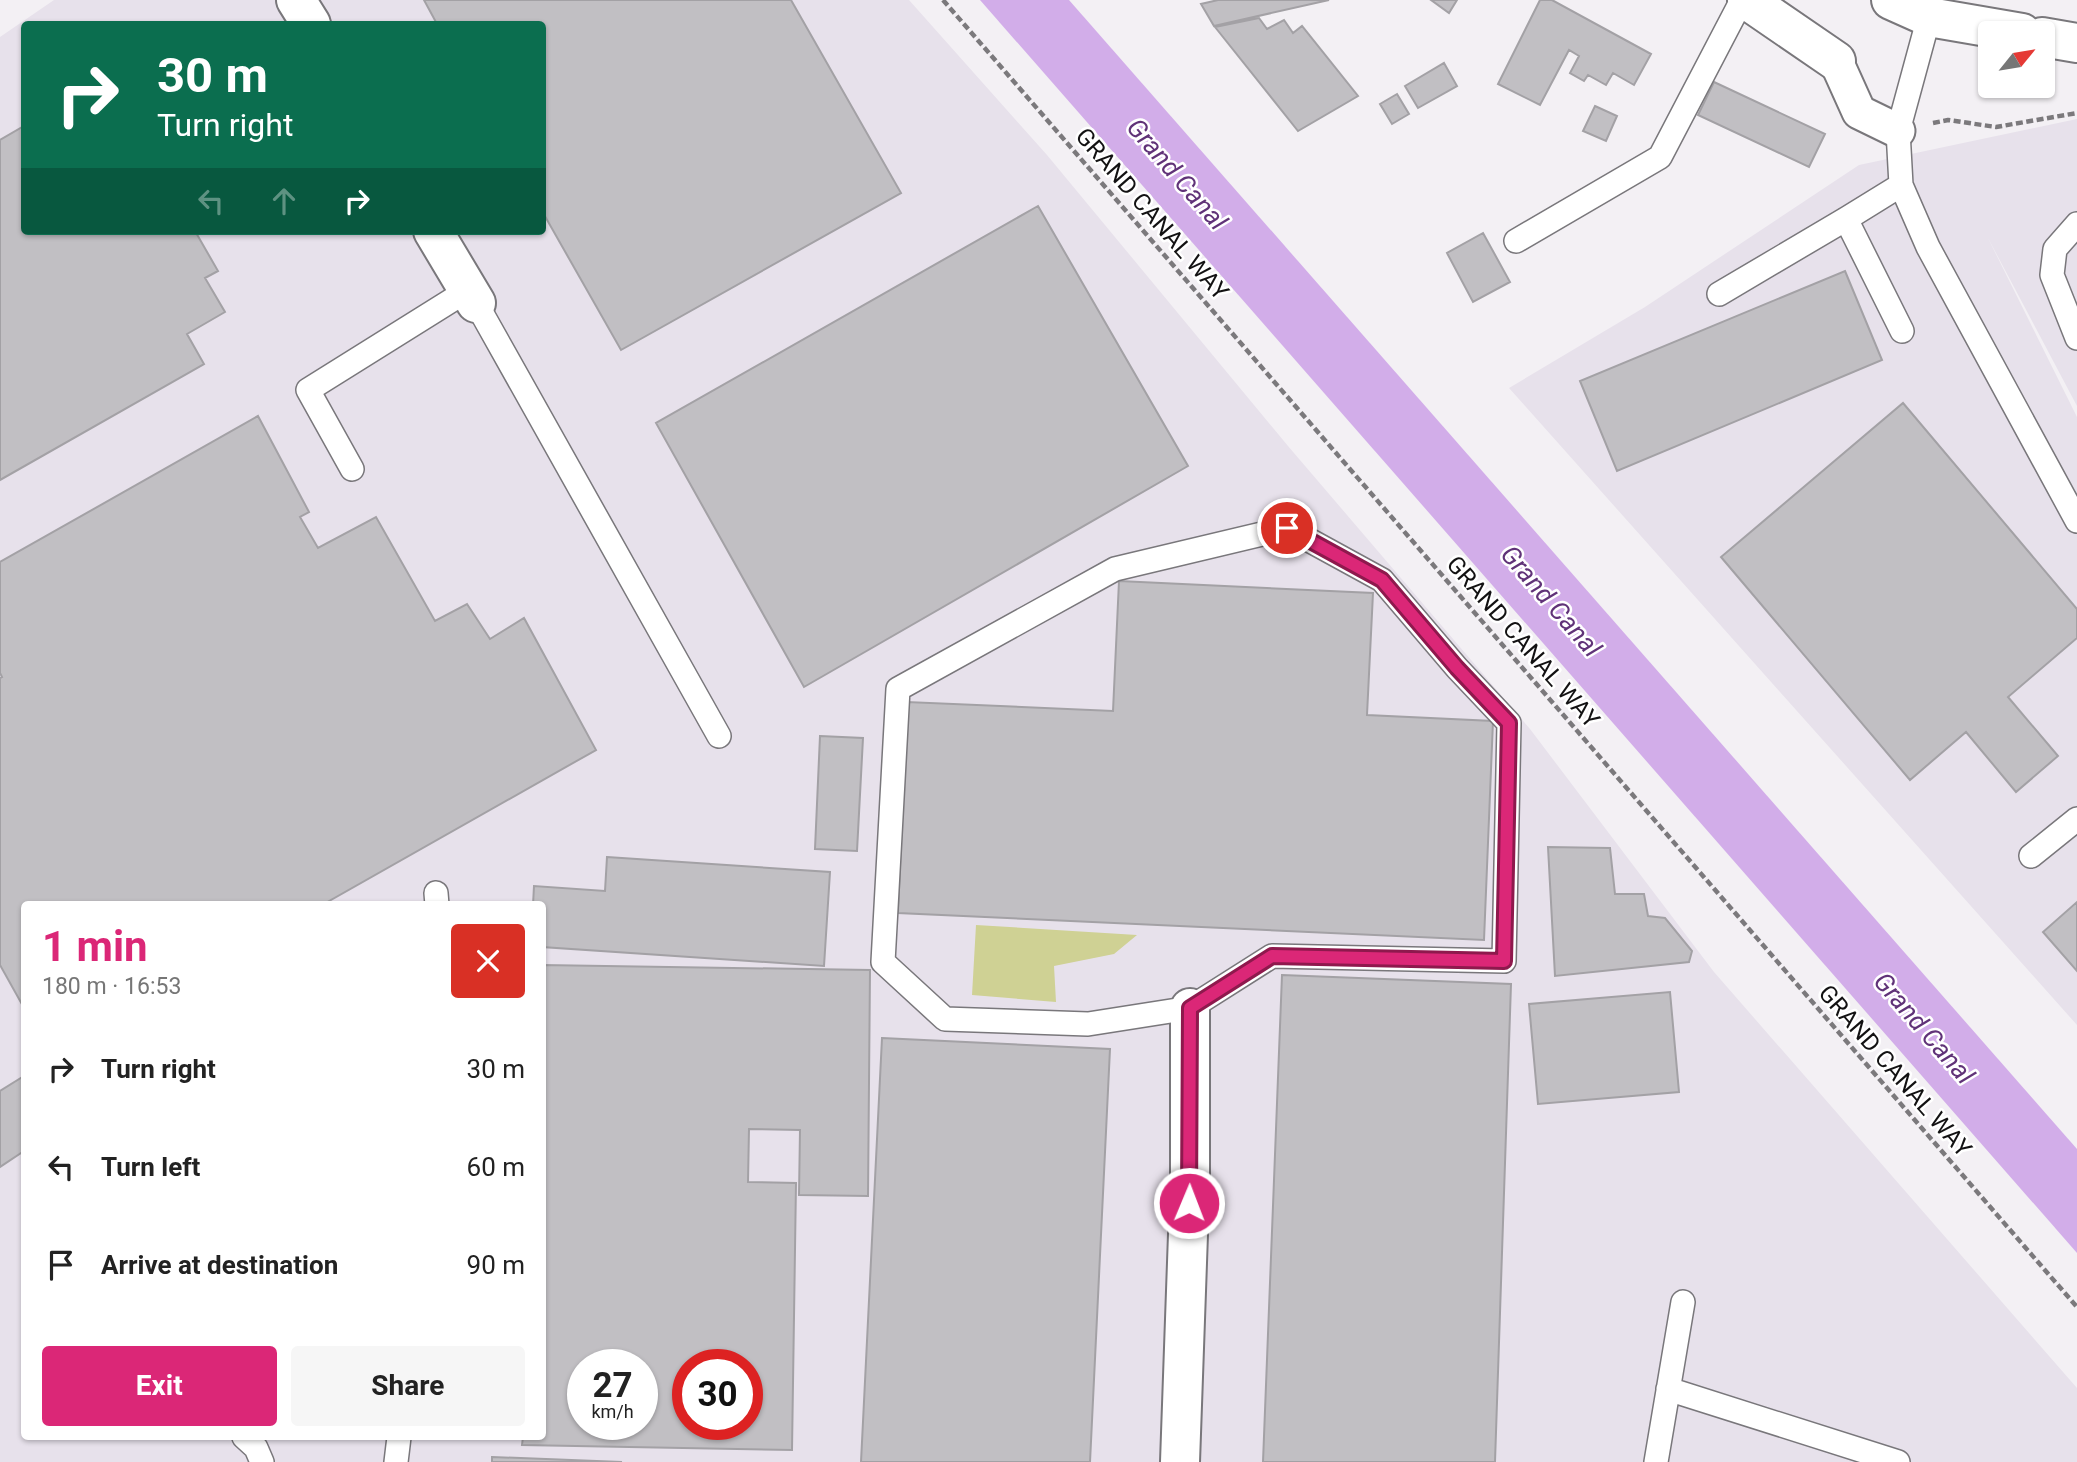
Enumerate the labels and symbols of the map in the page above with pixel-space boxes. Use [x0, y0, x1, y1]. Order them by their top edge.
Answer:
north arrow [1978, 21, 2054, 98]
water label: Grand Canal [1121, 112, 1234, 236]
street label: GRAND CANAL WAY [1070, 122, 1235, 306]
pin [1257, 498, 1317, 558]
water label: Grand Canal [1495, 539, 1608, 663]
street label: GRAND CANAL WAY [1441, 550, 1606, 734]
water label: Grand Canal [1868, 966, 1981, 1090]
street label: GRAND CANAL WAY [1813, 979, 1978, 1163]
position arrow [1152, 1166, 1226, 1240]
speed limit sign: 30 [672, 1349, 763, 1440]

